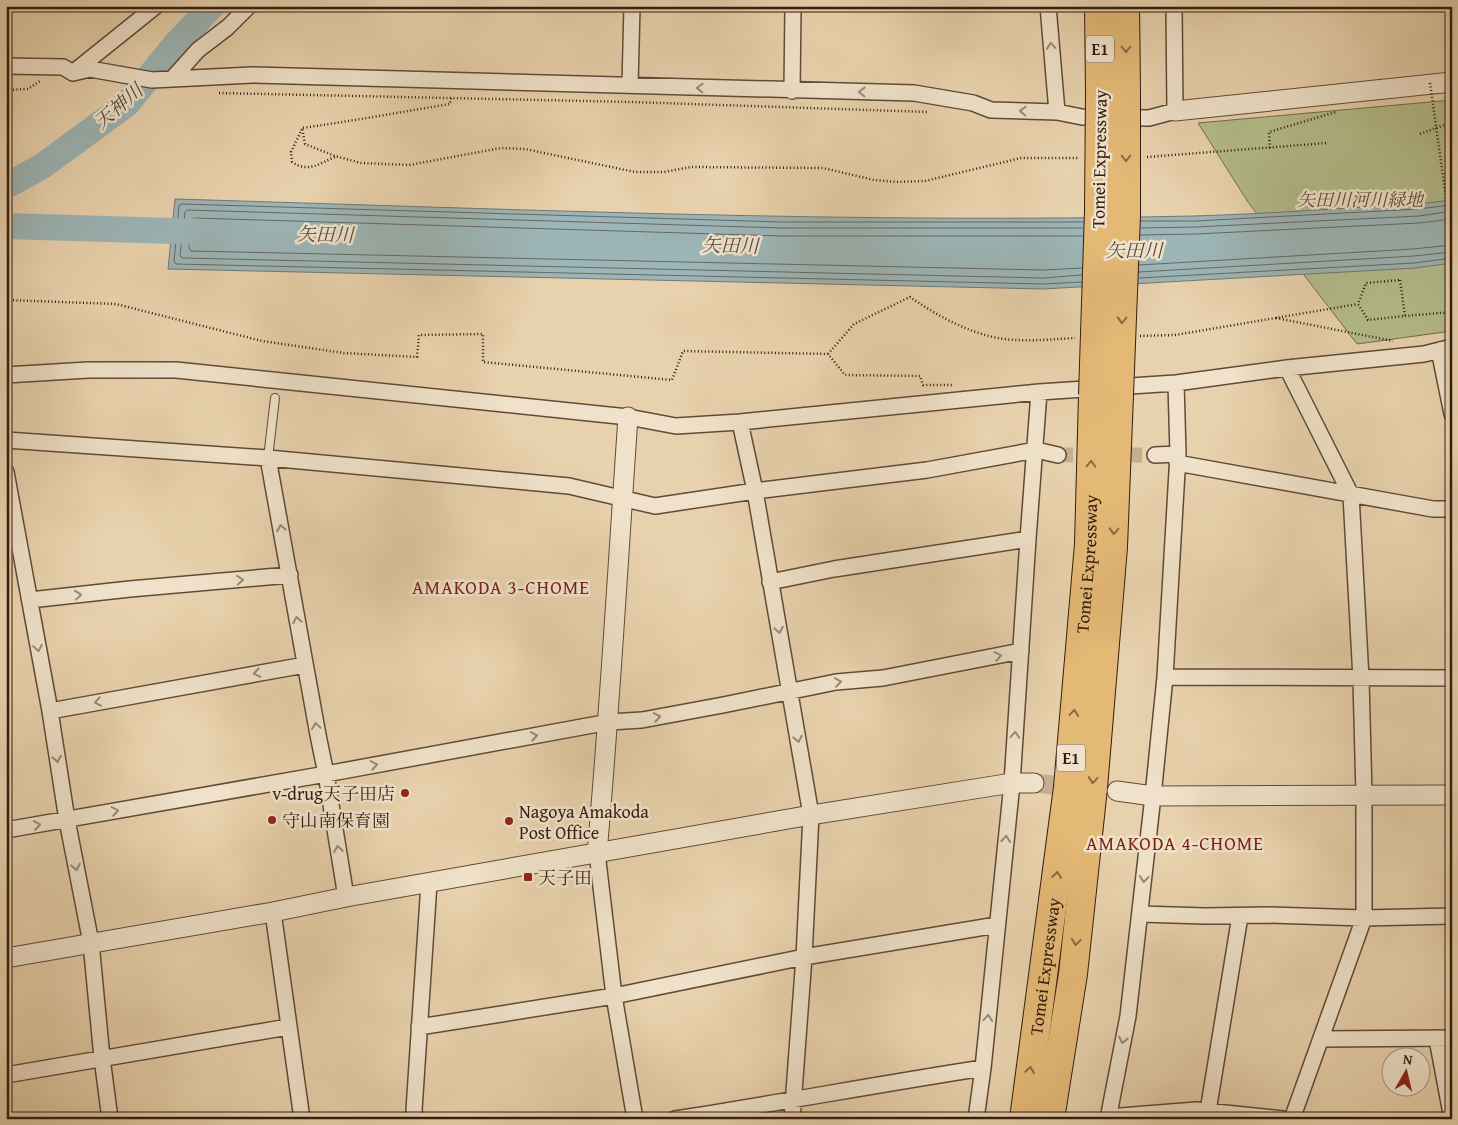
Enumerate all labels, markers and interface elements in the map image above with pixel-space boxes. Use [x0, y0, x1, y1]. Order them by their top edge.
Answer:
road number: E1 [1086, 36, 1114, 62]
one-way arrow [1046, 42, 1057, 50]
one-way arrow [1121, 46, 1131, 53]
water label: 天神川 [87, 75, 150, 135]
one-way arrow [695, 82, 703, 93]
one-way arrow [858, 87, 866, 97]
street label: Tomei Expressway [1084, 89, 1114, 229]
one-way arrow [1018, 106, 1026, 116]
one-way arrow [1121, 154, 1131, 162]
park label: 矢田川河川緑地 [1297, 186, 1425, 213]
water label: 矢田川 [296, 220, 356, 249]
water label: 矢田川 [701, 231, 761, 260]
water label: 矢田川 [1105, 236, 1164, 264]
one-way arrow [1117, 317, 1128, 325]
one-way arrow [1086, 460, 1096, 468]
street label: Tomei Expressway [1068, 494, 1104, 634]
one-way arrow [276, 523, 286, 532]
one-way arrow [1109, 528, 1119, 536]
district label: AMAKODA 3-CHOME [412, 573, 590, 601]
one-way arrow [236, 574, 244, 585]
one-way arrow [75, 590, 83, 601]
one-way arrow [293, 616, 303, 625]
one-way arrow [773, 625, 783, 634]
one-way arrow [33, 644, 43, 653]
one-way arrow [993, 651, 1002, 661]
one-way arrow [253, 667, 261, 678]
one-way arrow [834, 677, 842, 688]
one-way arrow [93, 697, 102, 707]
one-way arrow [1069, 709, 1080, 717]
one-way arrow [653, 713, 661, 723]
one-way arrow [312, 722, 322, 731]
one-way arrow [530, 731, 538, 742]
one-way arrow [1009, 731, 1020, 739]
one-way arrow [793, 735, 803, 744]
road number: E1 [1057, 744, 1085, 771]
one-way arrow [52, 755, 62, 764]
one-way arrow [370, 761, 379, 771]
one-way arrow [1088, 777, 1099, 785]
place label: v-drug天子田店 [272, 780, 395, 807]
marker: v-drug天子田店 [399, 787, 411, 799]
place label: Nagoya Amakoda Post Office [519, 798, 649, 846]
one-way arrow [111, 806, 120, 816]
place label: 守山南保育園 [282, 807, 390, 834]
marker: 守山南保育園 [266, 814, 278, 826]
marker: Nagoya Amakoda Post Office [503, 815, 515, 827]
one-way arrow [32, 820, 41, 830]
district label: AMAKODA 4-CHOME [1086, 829, 1264, 857]
one-way arrow [1000, 835, 1011, 843]
one-way arrow [333, 845, 344, 853]
one-way arrow [71, 863, 81, 872]
place label: 天子田 [538, 864, 592, 891]
one-way arrow [1051, 870, 1062, 878]
marker: 天子田 [522, 871, 534, 883]
one-way arrow [1139, 875, 1150, 883]
street label: Tomei Expressway [1022, 896, 1067, 1037]
one-way arrow [1071, 938, 1082, 946]
one-way arrow [982, 1014, 993, 1022]
one-way arrow [1119, 1036, 1129, 1045]
north arrow [1380, 1048, 1430, 1098]
text: N [1402, 1049, 1414, 1070]
one-way arrow [1025, 1066, 1035, 1075]

